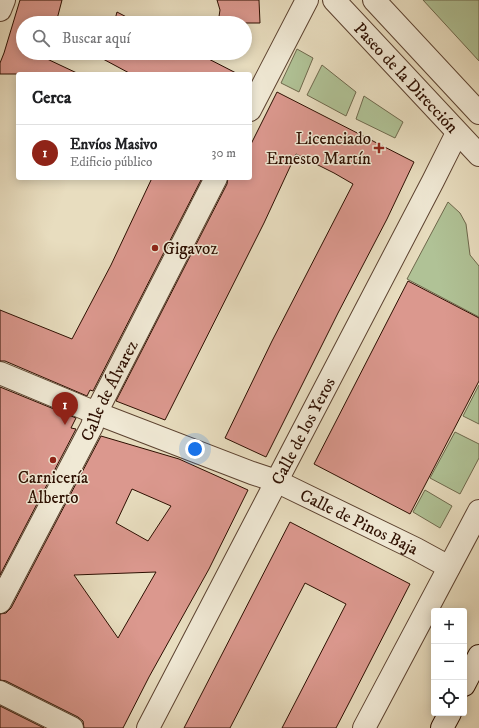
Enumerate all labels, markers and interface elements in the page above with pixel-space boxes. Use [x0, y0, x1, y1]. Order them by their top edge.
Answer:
search box [16, 16, 252, 60]
street label: Paseo de la Dirección [349, 18, 463, 138]
icon: search [30, 27, 52, 49]
text: Buscar aquí [62, 29, 130, 48]
text: Cerca [32, 87, 71, 109]
place label: Licenciado Ernesto Martín [266, 128, 371, 170]
text: Envíos Masivo [70, 135, 157, 154]
marker: Licenciado Ernesto Martín [374, 143, 384, 153]
text: 1 [43, 145, 47, 161]
text: 30 m [212, 145, 236, 161]
text: Edificio público [70, 154, 152, 170]
place label: Gigavoz [163, 238, 218, 260]
marker: Gigavoz [150, 243, 160, 253]
street label: Calle de Álvarez [76, 336, 144, 445]
street label: Calle de los Yeros [267, 374, 341, 489]
pin: 1 [52, 392, 78, 425]
your location [185, 439, 205, 459]
marker: Carnicería Alberto [48, 455, 58, 465]
place label: Carnicería Alberto [18, 467, 89, 509]
street label: Calle de Pinos Baja [296, 484, 422, 561]
map controls [431, 608, 467, 716]
button: + [431, 608, 467, 644]
button: − [431, 644, 467, 680]
button: locate [431, 680, 467, 716]

